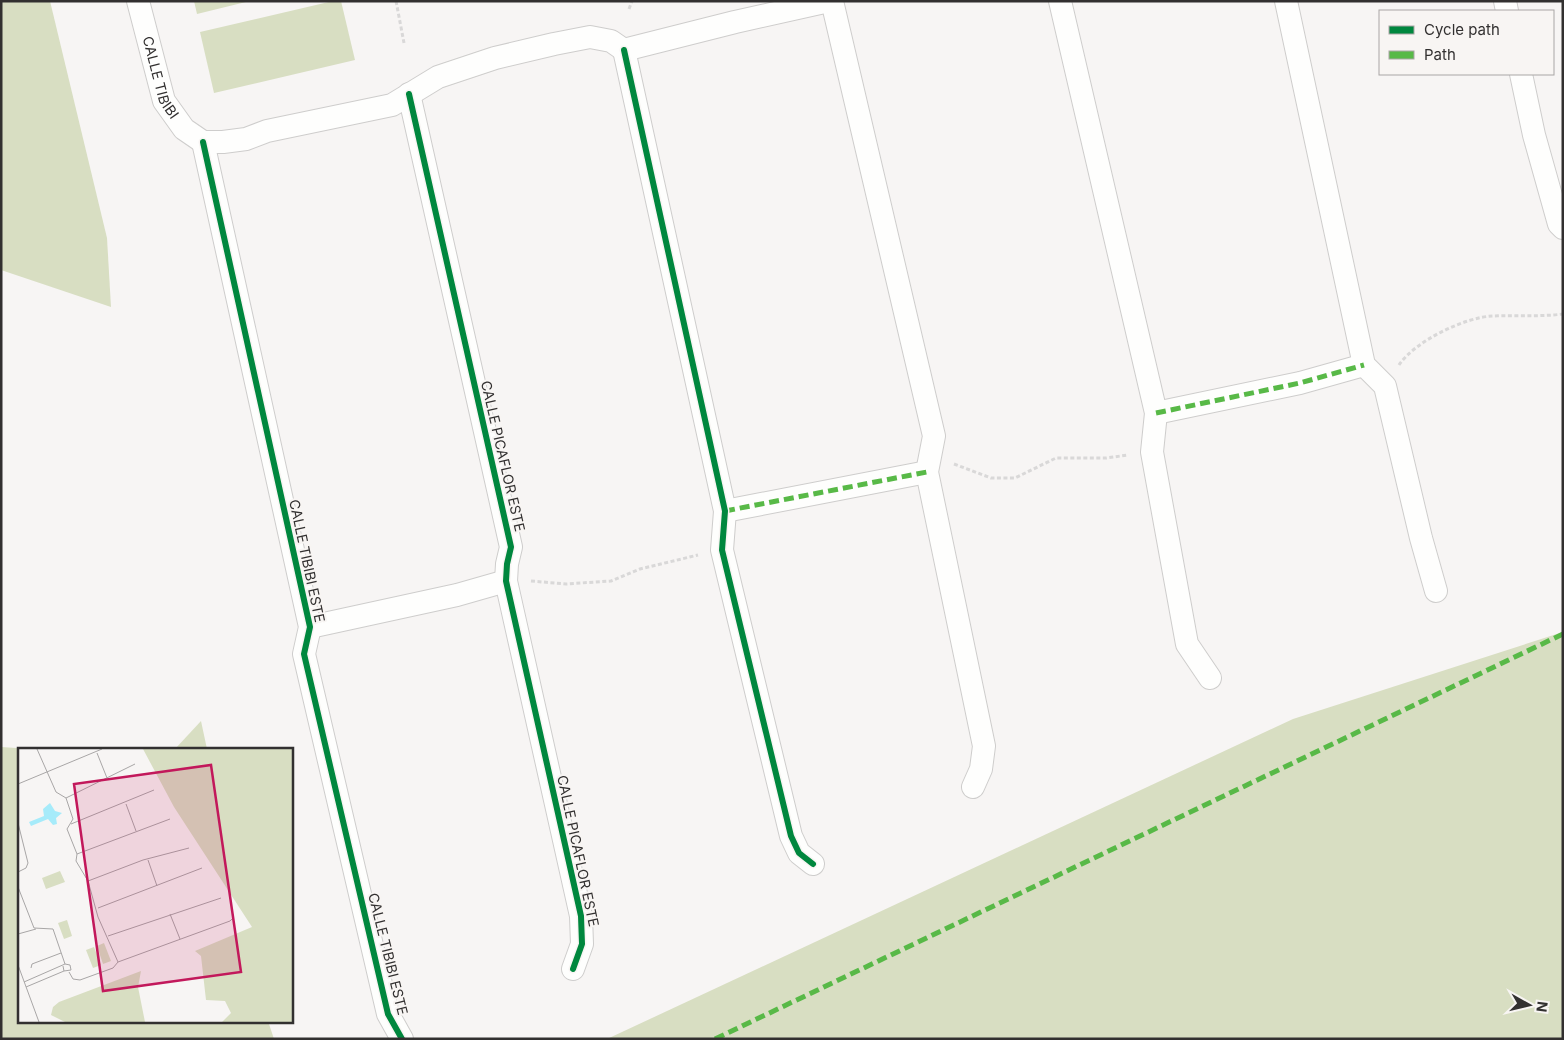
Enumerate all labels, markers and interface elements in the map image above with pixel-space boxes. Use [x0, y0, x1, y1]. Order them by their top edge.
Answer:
legend [1379, 10, 1554, 75]
text: Cycle path [1424, 20, 1500, 39]
street label: CALLE TIBIBI [140, 34, 183, 122]
text: Path [1424, 45, 1456, 64]
street label: CALLE PICAFLOR ESTE [478, 379, 529, 533]
street label: CALLE TIBIBI ESTE [286, 498, 329, 624]
inset map [18, 748, 292, 1022]
street label: CALLE PICAFLOR ESTE [554, 774, 603, 928]
street label: CALLE TIBIBI ESTE [365, 891, 412, 1017]
north arrow [1504, 980, 1554, 1030]
text: N [1533, 1000, 1552, 1013]

